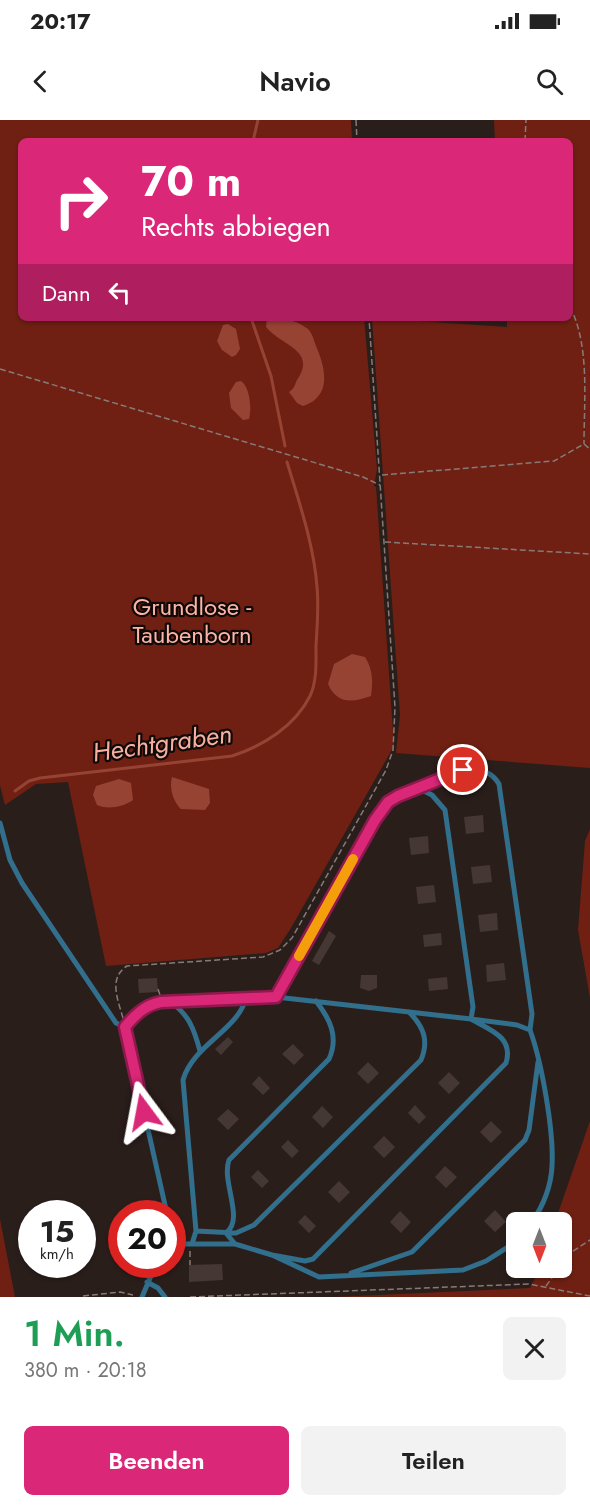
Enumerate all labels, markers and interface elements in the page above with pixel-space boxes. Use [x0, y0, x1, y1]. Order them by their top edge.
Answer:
text: 20:17 [30, 5, 91, 37]
text: Navio [259, 62, 331, 101]
icon: back [24, 65, 57, 98]
icon: search [533, 65, 566, 98]
text: 70 m [141, 151, 241, 212]
icon: right [42, 162, 120, 240]
text: Rechts abbiegen [141, 207, 331, 246]
icon: left [103, 276, 136, 309]
text: Dann [42, 277, 91, 309]
park label: Grundlose - Taubenborn [132, 589, 252, 652]
water label: Hechtgraben [90, 714, 234, 772]
pin [437, 744, 488, 795]
icon: arrive [446, 753, 479, 786]
position arrow [112, 1080, 176, 1144]
speed limit sign: 20 [108, 1200, 186, 1278]
text: 15 [40, 1210, 74, 1253]
north arrow [506, 1212, 572, 1278]
map controls [506, 1212, 572, 1278]
text: km/h [40, 1243, 74, 1265]
text: 1 Min. [24, 1307, 125, 1359]
button: close [503, 1317, 566, 1380]
text: 380 m · 20:18 [24, 1356, 147, 1385]
button: Beenden [24, 1426, 289, 1495]
button: Teilen [301, 1426, 566, 1495]

